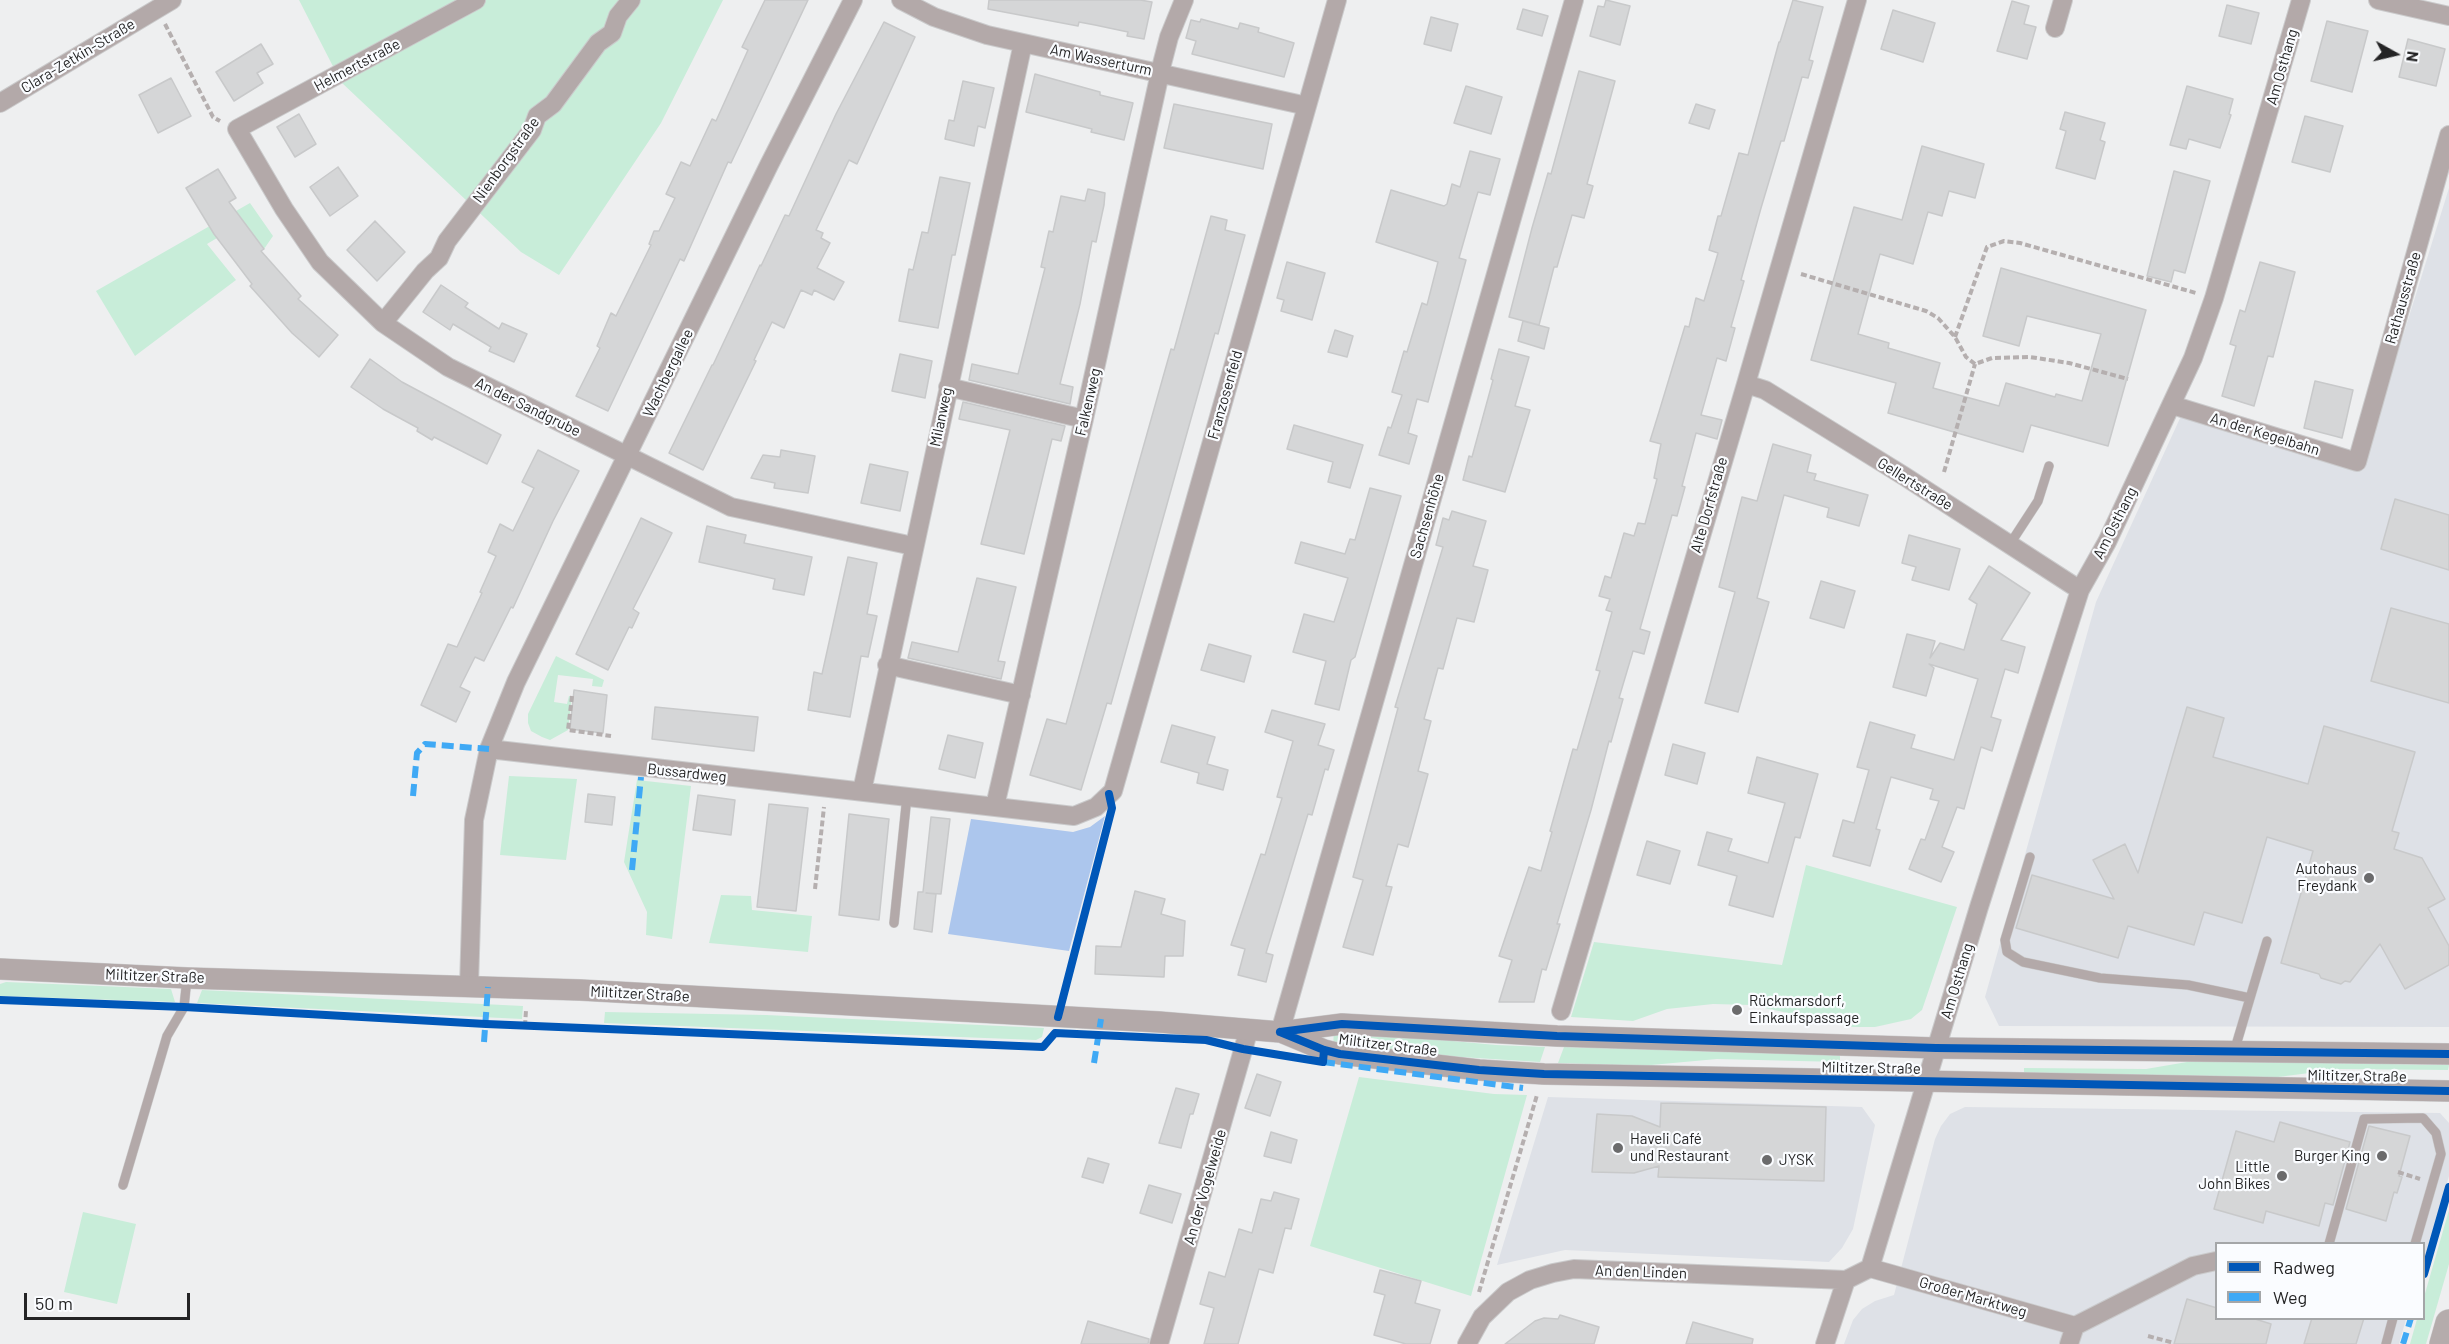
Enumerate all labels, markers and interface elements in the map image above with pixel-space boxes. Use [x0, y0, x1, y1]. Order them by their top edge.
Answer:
street label: Clara-Zetkin-Straße [18, 15, 138, 97]
north arrow [2365, 24, 2425, 84]
street label: Am Osthang [2263, 27, 2301, 107]
street label: Helmertstraße [311, 35, 403, 95]
street label: Am Wasserturm [1048, 40, 1154, 80]
text: N [2403, 50, 2423, 63]
street label: Nienborgstraße [469, 114, 543, 206]
street label: Rathausstraße [2381, 250, 2425, 346]
street label: Wachbergallee [639, 326, 697, 420]
street label: Franzosenfeld [1204, 348, 1246, 442]
street label: Falkenweg [1071, 366, 1105, 438]
street label: An der Sandgrube [472, 374, 584, 440]
street label: Milanweg [926, 386, 956, 448]
street label: An der Kegelbahn [2208, 409, 2322, 459]
street label: Gellertstraße [1874, 454, 1956, 514]
street label: Alte Dorfstraße [1687, 455, 1731, 555]
street label: Sachsenhöhe [1406, 471, 1448, 561]
street label: Am Osthang [2089, 484, 2141, 562]
street label: Bussardweg [647, 760, 727, 786]
place label: Autohaus Freydank [2295, 860, 2357, 895]
marker: Autohaus Freydank [2362, 871, 2376, 885]
street label: Am Osthang [1937, 941, 1977, 1021]
street label: Miltitzer Straße [105, 965, 205, 987]
street label: Miltitzer Straße [590, 982, 690, 1006]
place label: Rückmarsdorf, Einkaufspassage [1749, 992, 1859, 1027]
marker: Rückmarsdorf, Einkaufspassage [1730, 1003, 1744, 1017]
street label: Miltitzer Straße [1338, 1030, 1438, 1060]
street label: Miltitzer Straße [1821, 1058, 1921, 1078]
street label: Miltitzer Straße [2307, 1066, 2407, 1086]
street label: An der Vogelweide [1180, 1127, 1230, 1247]
place label: Haveli Café und Restaurant [1630, 1130, 1729, 1165]
marker: Haveli Café und Restaurant [1611, 1141, 1625, 1155]
place label: Burger King [2294, 1147, 2370, 1165]
marker: Burger King [2375, 1149, 2389, 1163]
place label: JYSK [1779, 1151, 1814, 1169]
marker: JYSK [1760, 1153, 1774, 1167]
place label: Little John Bikes [2198, 1158, 2270, 1193]
marker: Little John Bikes [2275, 1169, 2289, 1183]
legend [2215, 1242, 2425, 1320]
text: Radweg [2273, 1256, 2335, 1278]
street label: An den Linden [1595, 1261, 1687, 1283]
street label: Großer Marktweg [1917, 1273, 2029, 1321]
scale bar [27, 1281, 194, 1319]
text: Weg [2273, 1286, 2307, 1308]
text: 50 m [35, 1292, 73, 1314]

